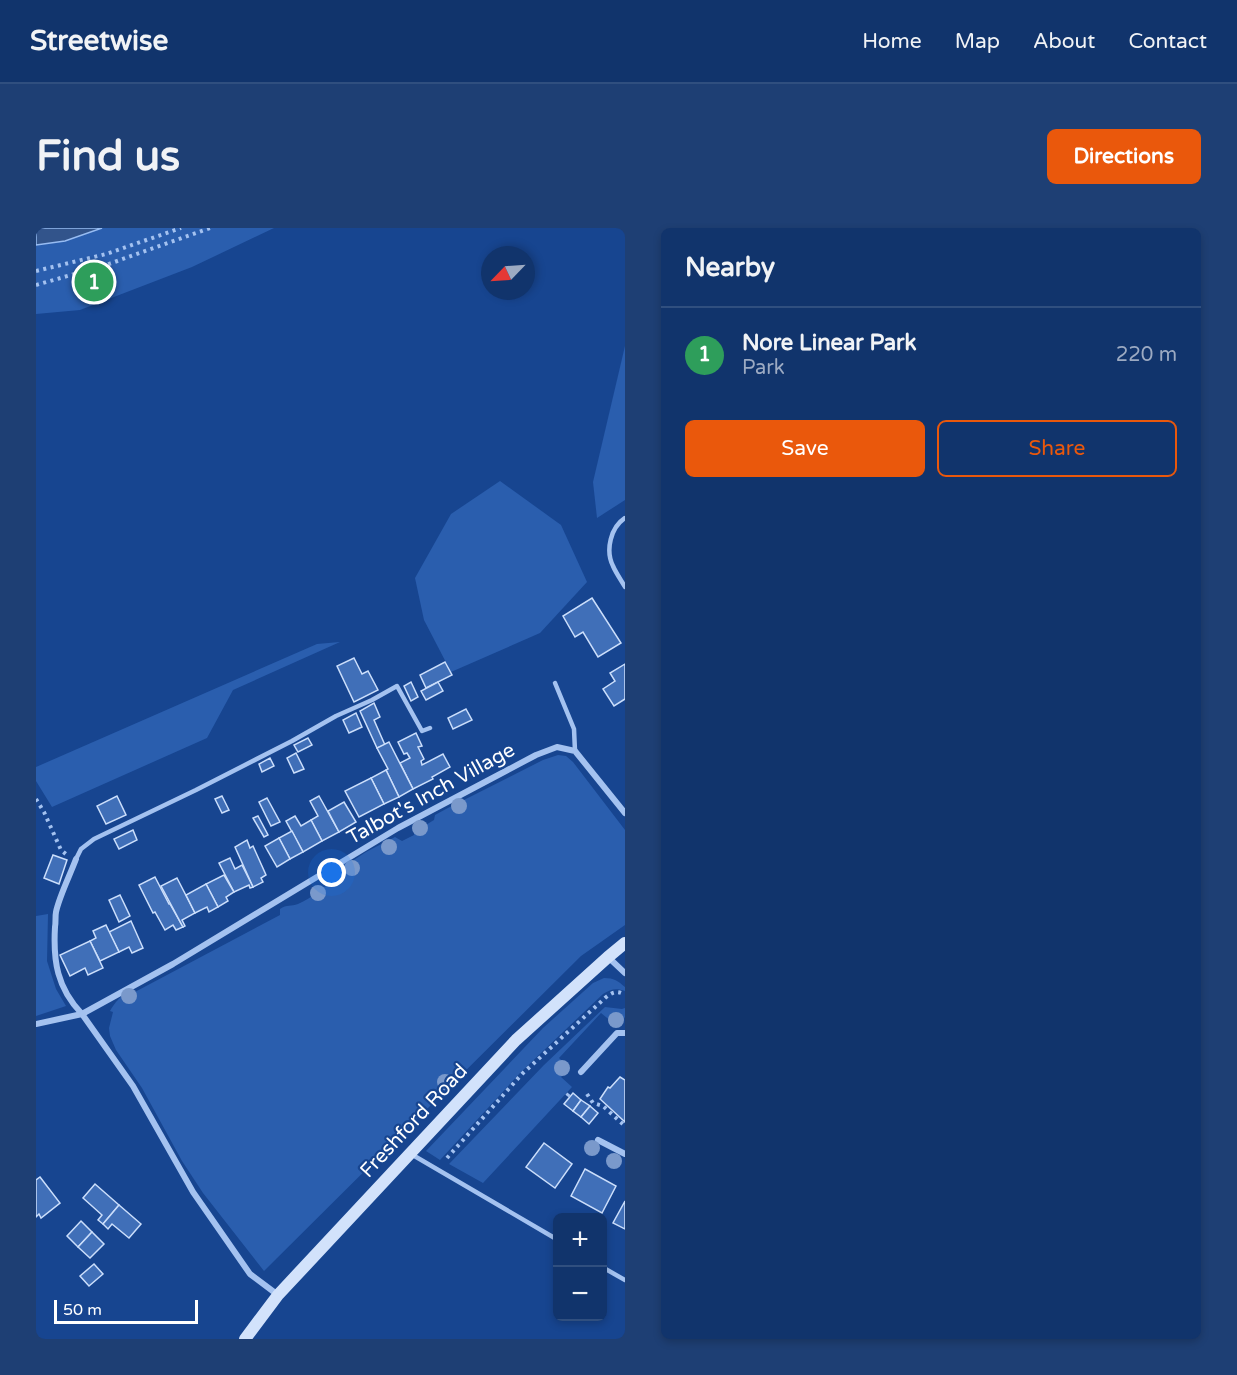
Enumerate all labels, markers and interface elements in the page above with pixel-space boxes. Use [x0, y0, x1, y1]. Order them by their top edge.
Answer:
text: Streetwise [30, 24, 168, 58]
text: Home [862, 29, 922, 54]
text: Map [955, 29, 1000, 54]
text: About [1033, 29, 1095, 54]
text: Contact [1128, 29, 1207, 54]
button: Directions [1047, 129, 1201, 184]
text: Find us [36, 131, 180, 182]
north arrow [481, 246, 535, 300]
text: Nearby [685, 252, 775, 283]
pin: 1 [74, 260, 114, 304]
text: Nore Linear Park [742, 330, 917, 356]
text: 1 [698, 343, 711, 367]
text: 220 m [1116, 343, 1177, 367]
text: Park [742, 356, 785, 380]
button: Save [685, 420, 925, 477]
button: Share [937, 420, 1177, 477]
street label: Talbot's Inch Village [343, 738, 519, 850]
your location [317, 858, 346, 887]
street label: Freshford Road [355, 1059, 473, 1183]
map controls [553, 1213, 607, 1321]
button: + [553, 1213, 607, 1267]
button: − [553, 1267, 607, 1321]
scale bar [54, 1297, 198, 1324]
text: 50 m [63, 1300, 102, 1320]

